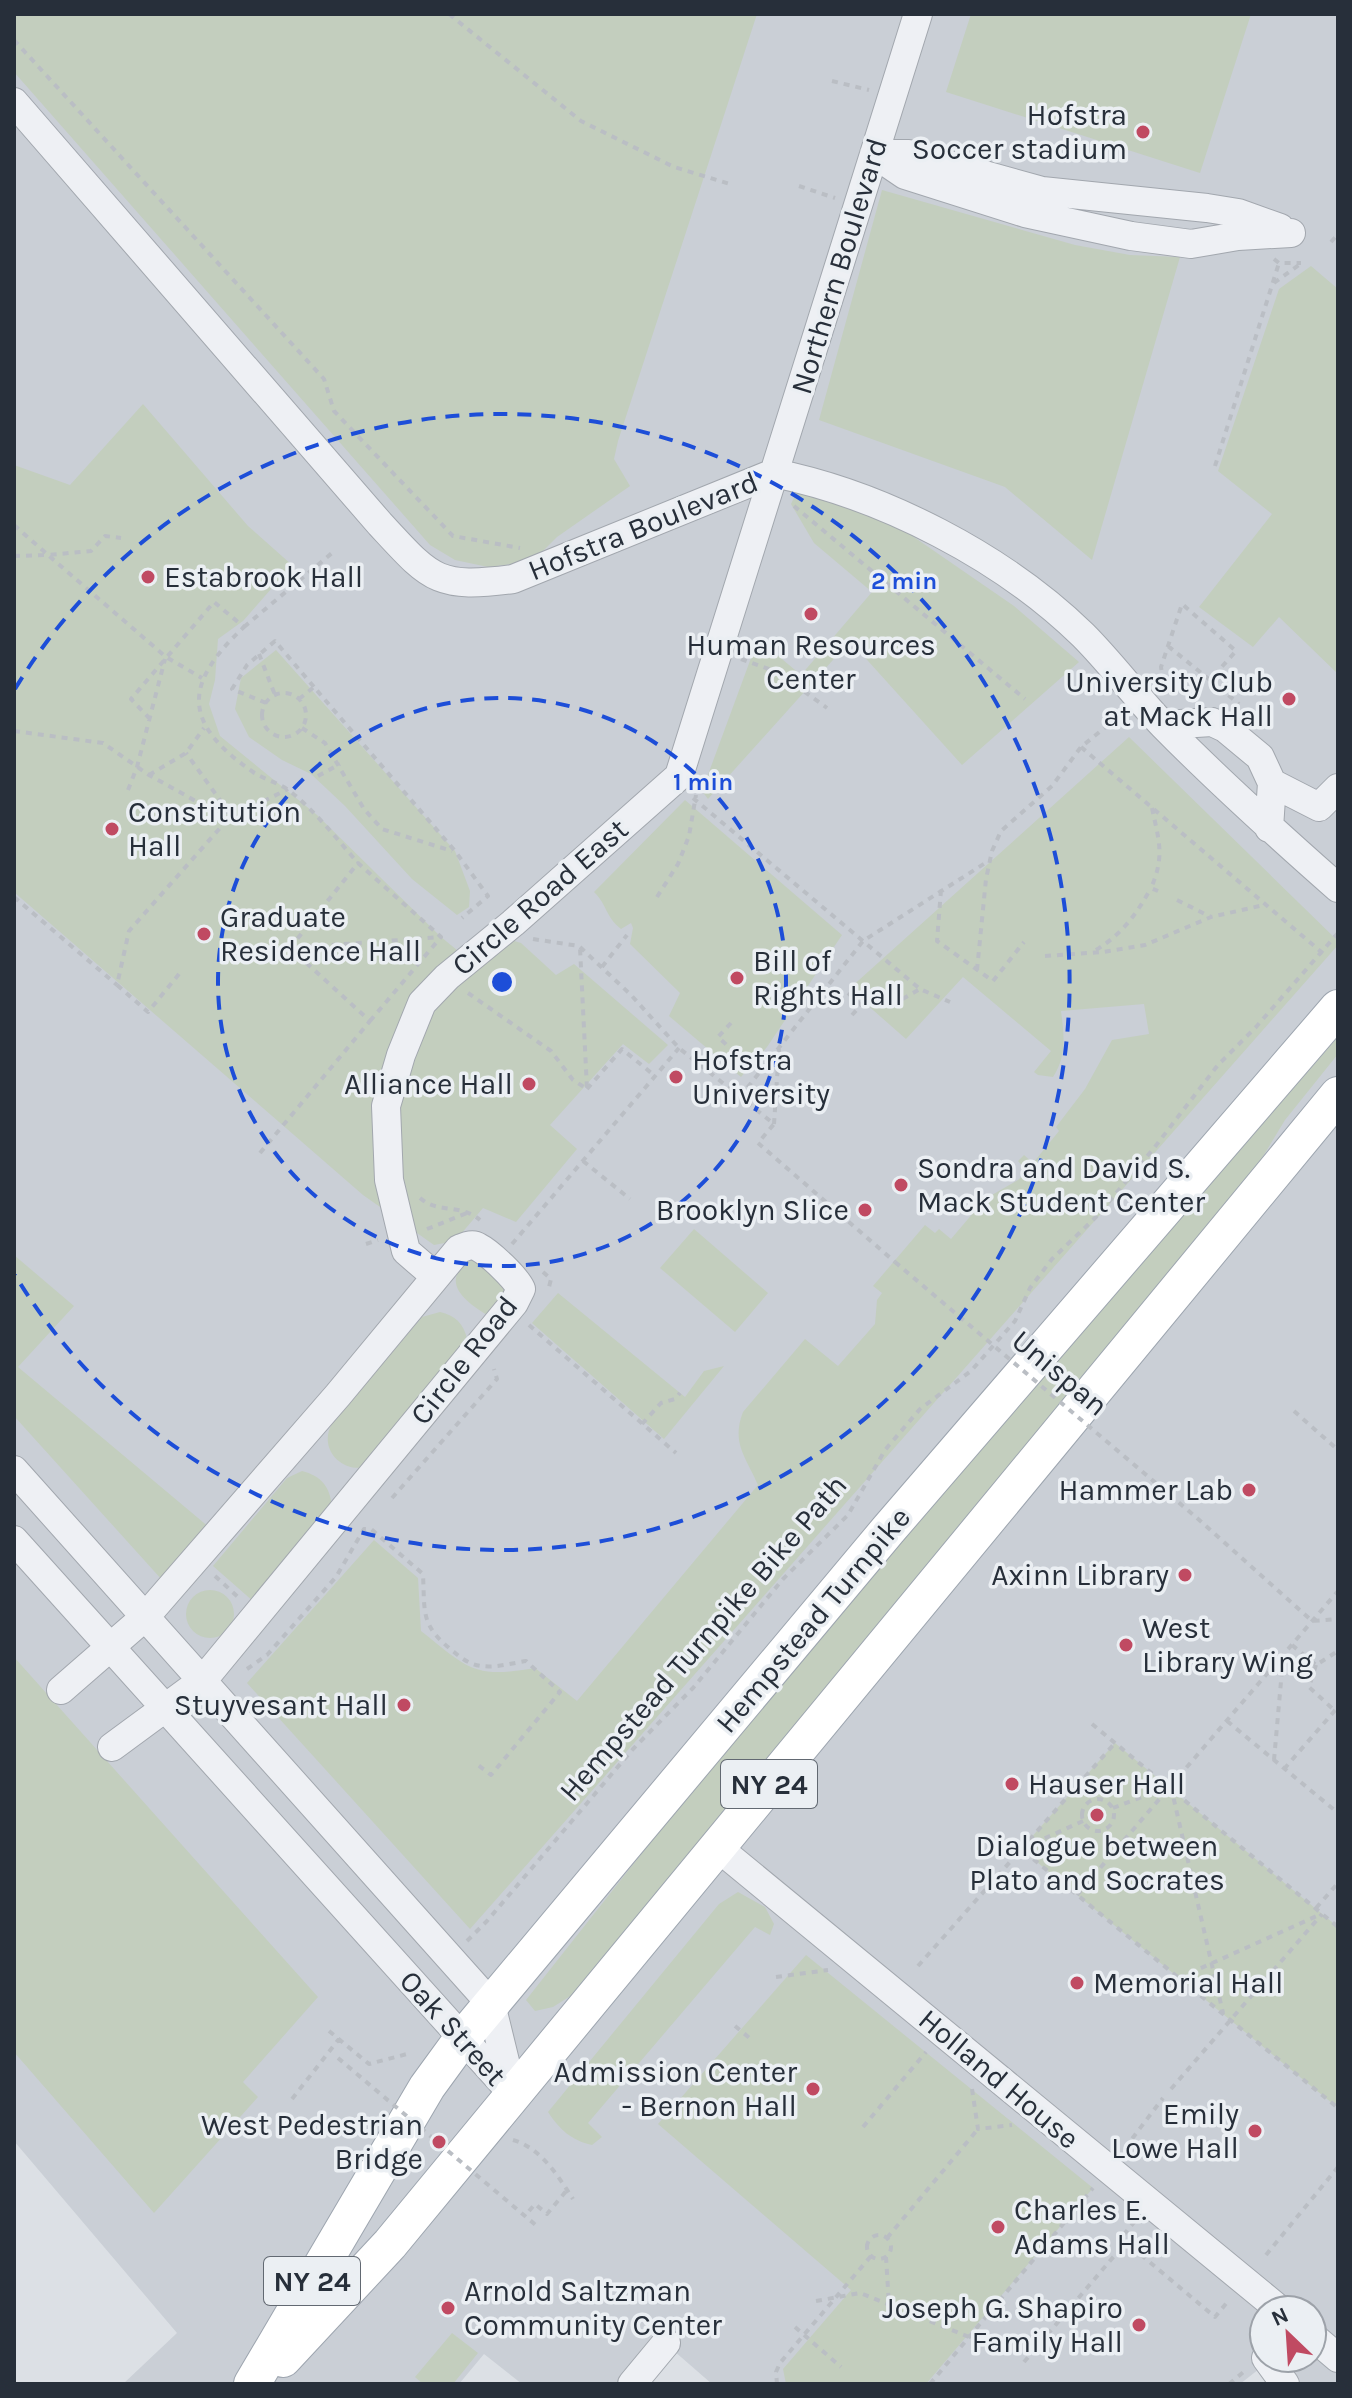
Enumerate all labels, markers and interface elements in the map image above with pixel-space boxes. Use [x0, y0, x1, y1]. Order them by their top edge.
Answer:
place label: Hofstra Soccer stadium [912, 97, 1127, 167]
marker: Hofstra Soccer stadium [1134, 123, 1152, 141]
street label: Northern Boulevard [783, 134, 895, 398]
street label: Hofstra Boulevard [523, 463, 763, 589]
place label: Estabrook Hall [164, 559, 363, 595]
text: 2 min [871, 567, 937, 595]
marker: Estabrook Hall [139, 568, 157, 586]
marker: Human Resources Center [802, 605, 820, 623]
place label: Human Resources Center [686, 627, 936, 697]
place label: University Club at Mack Hall [1065, 664, 1273, 734]
marker: University Club at Mack Hall [1280, 690, 1298, 708]
text: 1 min [673, 768, 733, 796]
place label: Constitution Hall [128, 794, 301, 864]
street label: Circle Road East [445, 811, 635, 983]
marker: Constitution Hall [103, 820, 121, 838]
place label: Graduate Residence Hall [220, 899, 421, 969]
marker: Graduate Residence Hall [195, 925, 213, 943]
place label: Bill of Rights Hall [753, 943, 903, 1013]
centre of rings [488, 968, 516, 996]
marker: Bill of Rights Hall [728, 969, 746, 987]
place label: Hofstra University [692, 1042, 830, 1112]
place label: Alliance Hall [344, 1066, 513, 1102]
marker: Hofstra University [667, 1068, 685, 1086]
marker: Alliance Hall [520, 1075, 538, 1093]
place label: Sondra and David S. Mack Student Center [917, 1150, 1205, 1220]
marker: Sondra and David S. Mack Student Center [892, 1176, 910, 1194]
place label: Brooklyn Slice [656, 1192, 849, 1228]
marker: Brooklyn Slice [856, 1201, 874, 1219]
street label: Circle Road [403, 1288, 525, 1432]
street label: Unispan [1005, 1322, 1115, 1424]
street label: Hempstead Turnpike Bike Path [551, 1468, 855, 1808]
place label: Hammer Lab [1059, 1472, 1233, 1508]
marker: Hammer Lab [1240, 1481, 1258, 1499]
street label: Hempstead Turnpike [708, 1500, 918, 1740]
place label: Axinn Library [991, 1557, 1169, 1593]
marker: Axinn Library [1176, 1566, 1194, 1584]
place label: West Library Wing [1142, 1610, 1313, 1680]
marker: West Library Wing [1117, 1636, 1135, 1654]
place label: Stuyvesant Hall [174, 1687, 388, 1723]
marker: Stuyvesant Hall [395, 1696, 413, 1714]
road number: NY 24 [721, 1760, 817, 1808]
place label: Hauser Hall [1028, 1766, 1185, 1802]
marker: Hauser Hall [1003, 1775, 1021, 1793]
marker: Dialogue between Plato and Socrates [1088, 1806, 1106, 1824]
place label: Dialogue between Plato and Socrates [969, 1828, 1225, 1898]
street label: Oak Street [392, 1963, 514, 2093]
place label: Memorial Hall [1093, 1965, 1283, 2001]
marker: Memorial Hall [1068, 1974, 1086, 1992]
street label: Holland House [911, 2001, 1087, 2157]
place label: Admission Center - Bernon Hall [553, 2054, 797, 2124]
marker: Admission Center - Bernon Hall [804, 2080, 822, 2098]
place label: Emily Lowe Hall [1111, 2096, 1239, 2166]
place label: West Pedestrian Bridge [201, 2107, 423, 2177]
marker: Emily Lowe Hall [1246, 2122, 1264, 2140]
marker: West Pedestrian Bridge [430, 2133, 448, 2151]
place label: Charles E. Adams Hall [1014, 2192, 1170, 2262]
marker: Charles E. Adams Hall [989, 2218, 1007, 2236]
road number: NY 24 [264, 2257, 360, 2305]
place label: Arnold Saltzman Community Center [464, 2273, 722, 2343]
place label: Joseph G. Shapiro Family Hall [882, 2290, 1123, 2360]
north arrow [1248, 2294, 1328, 2374]
marker: Arnold Saltzman Community Center [439, 2299, 457, 2317]
text: N [1267, 2302, 1293, 2332]
marker: Joseph G. Shapiro Family Hall [1130, 2316, 1148, 2334]

